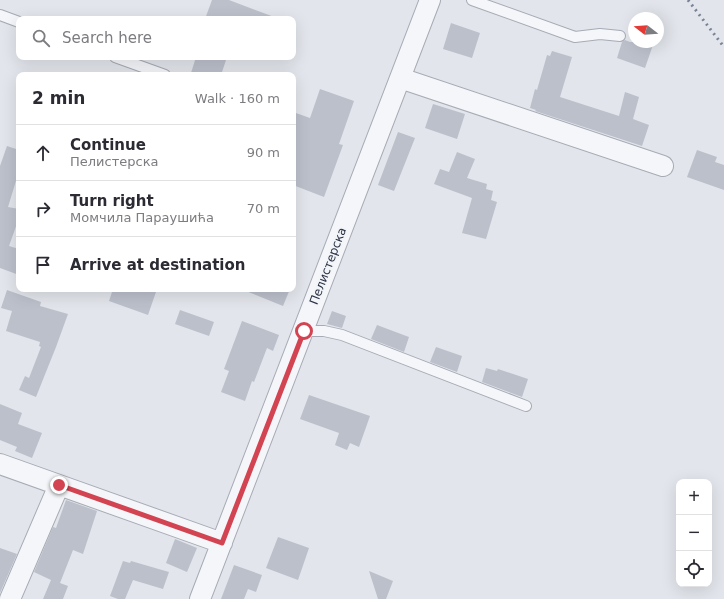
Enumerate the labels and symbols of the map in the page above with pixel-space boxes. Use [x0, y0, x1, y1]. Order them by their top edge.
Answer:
north arrow [628, 12, 664, 48]
street label: Пелистерска [307, 225, 349, 307]
route start [295, 322, 313, 340]
route end [50, 476, 68, 494]

